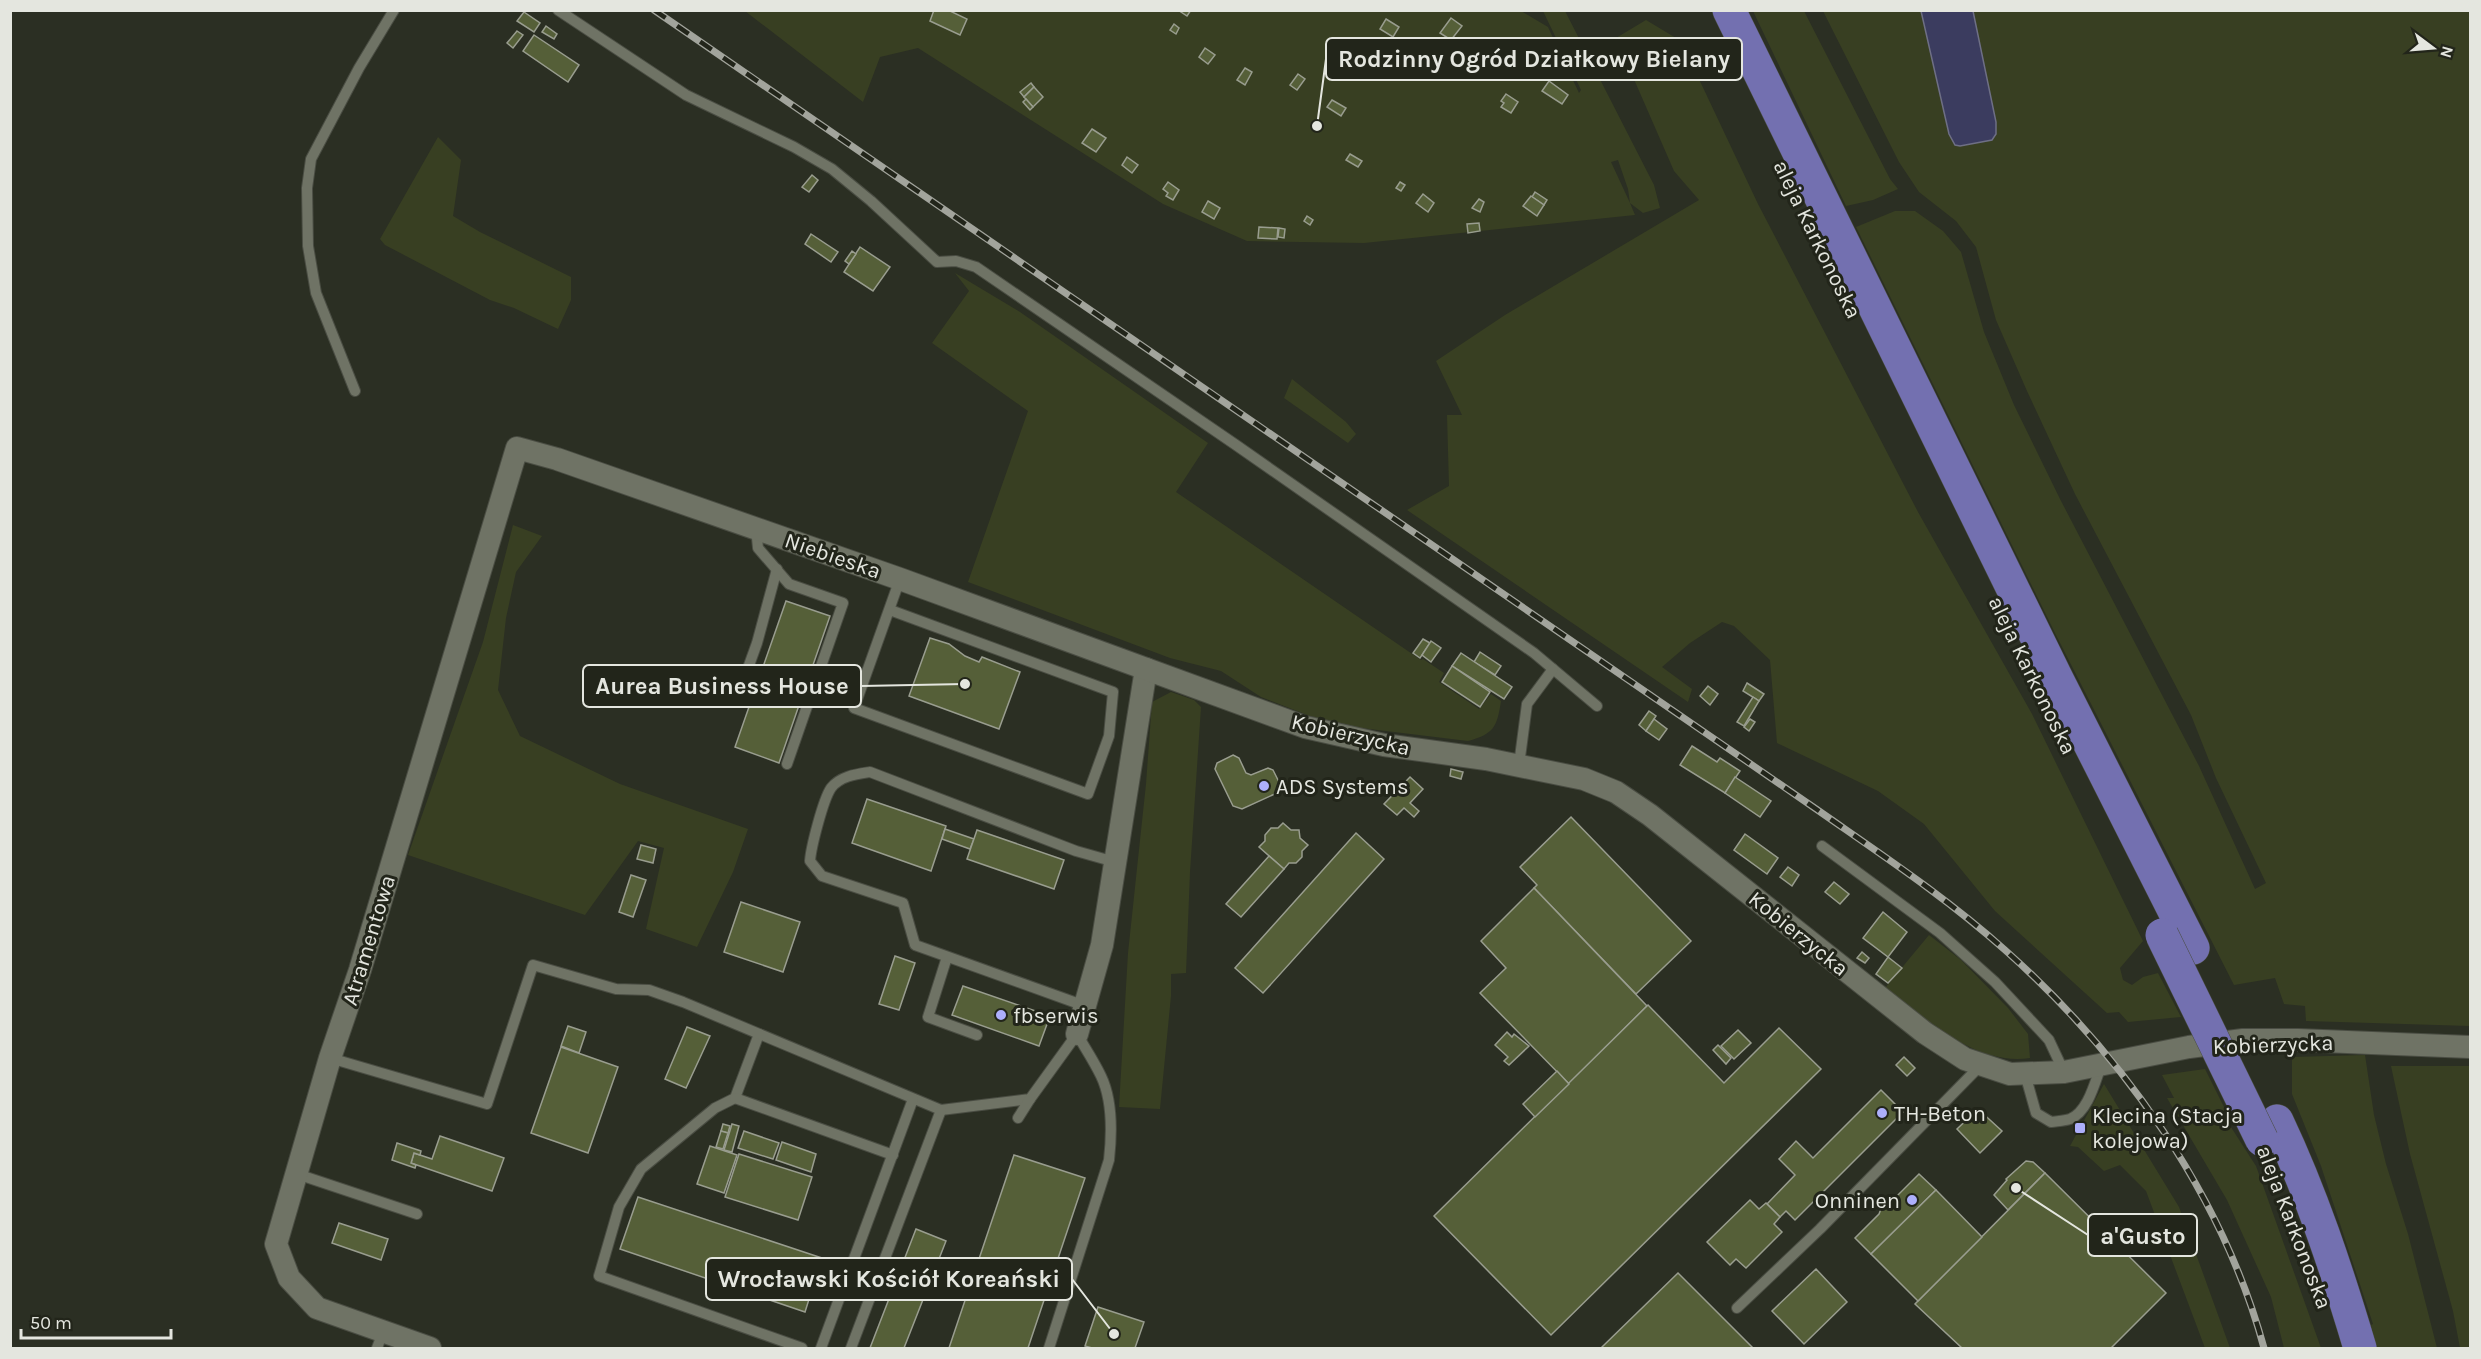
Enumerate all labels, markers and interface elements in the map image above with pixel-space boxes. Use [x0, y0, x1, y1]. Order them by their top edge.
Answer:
north arrow [2403, 18, 2463, 78]
callout: Rodzinny Ogród Działkowy Bielany [1326, 38, 1742, 80]
text: N [2436, 44, 2458, 60]
text: Rodzinny Ogród Działkowy Bielany [1338, 45, 1730, 73]
street label: aleja Karkonoska [1767, 156, 1867, 323]
street label: Niebieska [781, 527, 884, 584]
street label: aleja Karkonoska [1982, 592, 2082, 759]
callout: Aurea Business House [583, 665, 861, 707]
text: Aurea Business House [595, 672, 849, 700]
street label: Kobierzycka [1289, 709, 1413, 761]
place label: ADS Systems [1276, 774, 1409, 800]
marker: ADS Systems [1257, 779, 1271, 793]
street label: Atramentowa [337, 872, 401, 1008]
street label: Kobierzycka [1743, 886, 1853, 982]
place label: fbserwis [1013, 1003, 1098, 1029]
marker: fbserwis [994, 1008, 1008, 1022]
street label: Kobierzycka [2212, 1030, 2334, 1060]
place label: TH-Beton [1894, 1101, 1986, 1127]
place label: Klecina (Stacja kolejowa) [2092, 1103, 2243, 1154]
marker: TH-Beton [1875, 1106, 1889, 1120]
marker: Klecina (Stacja kolejowa) [2073, 1121, 2087, 1135]
street label: aleja Karkonoska [2251, 1142, 2337, 1313]
place label: Onninen [1815, 1188, 1900, 1214]
marker: Onninen [1905, 1193, 1919, 1207]
callout: a'Gusto [2088, 1214, 2197, 1256]
text: a'Gusto [2100, 1222, 2186, 1250]
callout: Wrocławski Kościół Koreański [706, 1258, 1072, 1300]
text: Wrocławski Kościół Koreański [718, 1265, 1060, 1293]
scale bar [21, 1302, 171, 1340]
text: 50 m [30, 1312, 72, 1334]

